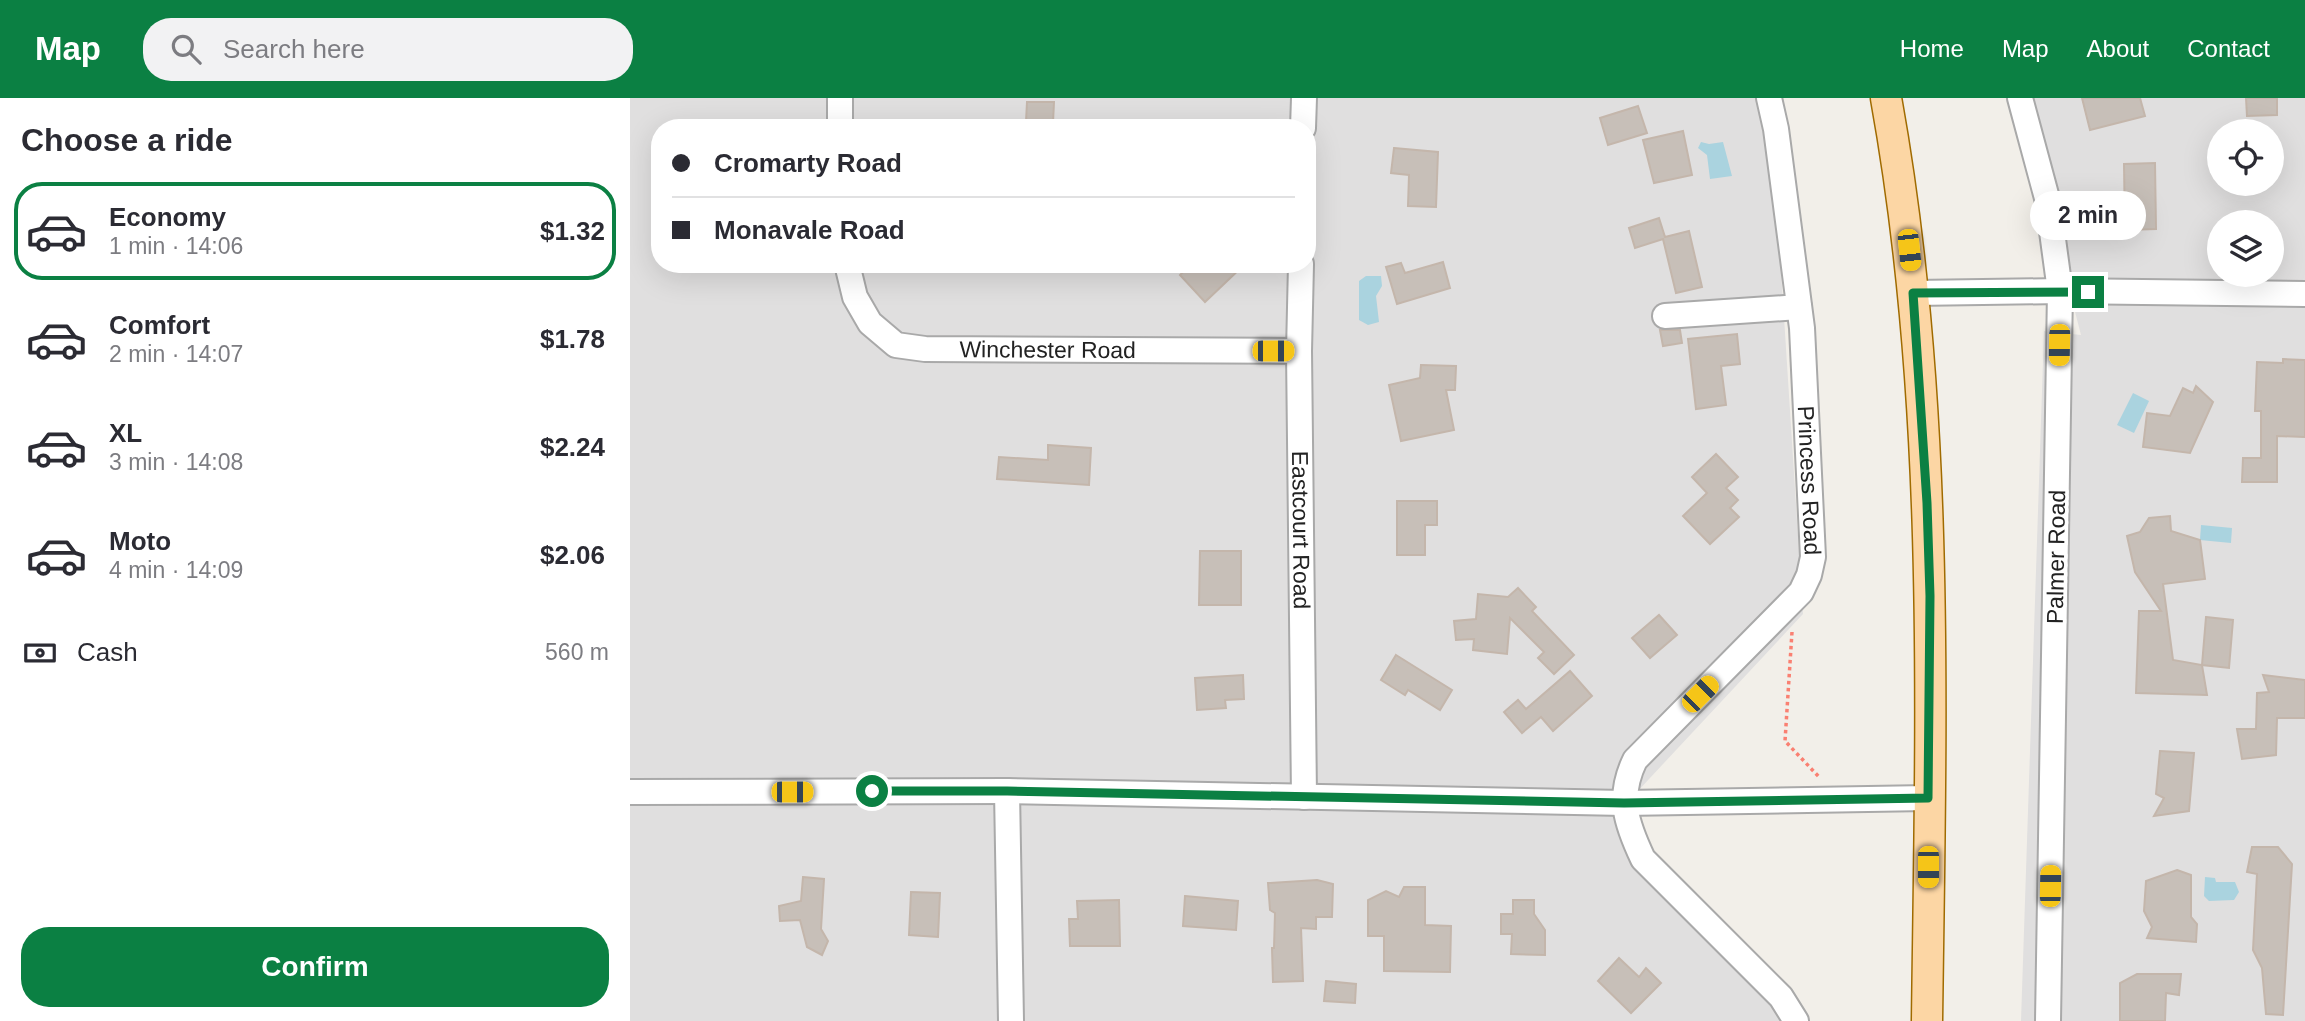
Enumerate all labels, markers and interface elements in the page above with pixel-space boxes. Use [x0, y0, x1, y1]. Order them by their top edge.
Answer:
search box [143, 18, 633, 81]
text: Map [35, 30, 101, 67]
icon: search [167, 30, 205, 68]
text: Search here [223, 34, 365, 64]
text: Home [1900, 35, 1964, 62]
text: Map [2002, 35, 2049, 62]
text: About [2087, 35, 2149, 62]
text: Contact [2187, 35, 2270, 62]
map controls [2207, 119, 2284, 287]
button: locate [2207, 119, 2284, 196]
text: Choose a ride [21, 122, 233, 158]
text: Cromarty Road [714, 148, 902, 178]
callout: 2 min [2030, 190, 2146, 240]
icon: car [25, 200, 88, 263]
text: Economy [109, 202, 226, 232]
text: 2 min [2058, 202, 2118, 228]
button: layers [2207, 210, 2284, 287]
text: Monavale Road [714, 215, 905, 245]
text: $1.32 [540, 216, 605, 246]
car [1897, 228, 1922, 272]
text: 1 min · 14:06 [109, 233, 243, 259]
route end [2072, 276, 2104, 308]
icon: car [25, 308, 88, 371]
text: Comfort [109, 310, 210, 340]
text: $1.78 [540, 324, 605, 354]
car [2049, 324, 2070, 366]
street label: Winchester Road [959, 336, 1136, 363]
text: 2 min · 14:07 [109, 341, 243, 367]
car [1253, 341, 1295, 362]
street label: Princess Road [1793, 405, 1826, 556]
icon: car [25, 416, 88, 479]
text: XL [109, 418, 142, 448]
text: $2.24 [540, 432, 605, 462]
text: 3 min · 14:08 [109, 449, 243, 475]
street label: Eastcourt Road [1287, 451, 1315, 609]
street label: Palmer Road [2042, 490, 2070, 624]
icon: car [25, 524, 88, 587]
text: Moto [109, 526, 171, 556]
text: $2.06 [540, 540, 605, 570]
text: 4 min · 14:09 [109, 557, 243, 583]
icon: cash [21, 634, 59, 672]
text: Cash [77, 637, 138, 667]
text: 560 m [545, 639, 609, 665]
car [1678, 672, 1723, 716]
route start [856, 775, 888, 807]
car [772, 782, 814, 803]
car [1918, 846, 1939, 888]
car [2040, 865, 2061, 907]
button: Confirm [21, 927, 609, 1007]

